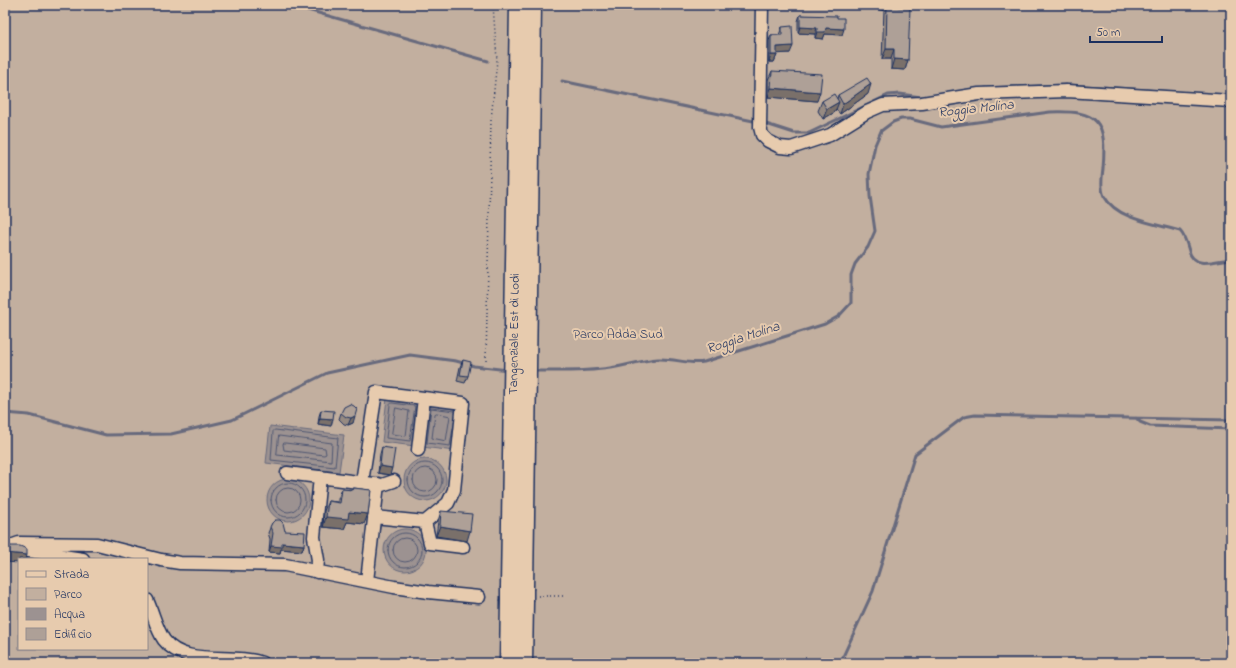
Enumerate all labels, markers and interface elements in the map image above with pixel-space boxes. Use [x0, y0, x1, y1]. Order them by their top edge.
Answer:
scale bar [1090, 18, 1162, 44]
text: 50 m [1096, 24, 1120, 42]
water label: Roggia Molina [937, 95, 1015, 123]
street label: Tangenziale Est di Lodi [503, 273, 524, 395]
water label: Roggia Molina [704, 316, 783, 360]
park label: Parco Adda Sud [573, 325, 663, 344]
legend [18, 558, 148, 650]
text: Strada [54, 566, 89, 584]
text: Parco [54, 586, 82, 604]
text: Acqua [54, 606, 85, 624]
text: Edificio [54, 626, 92, 644]

